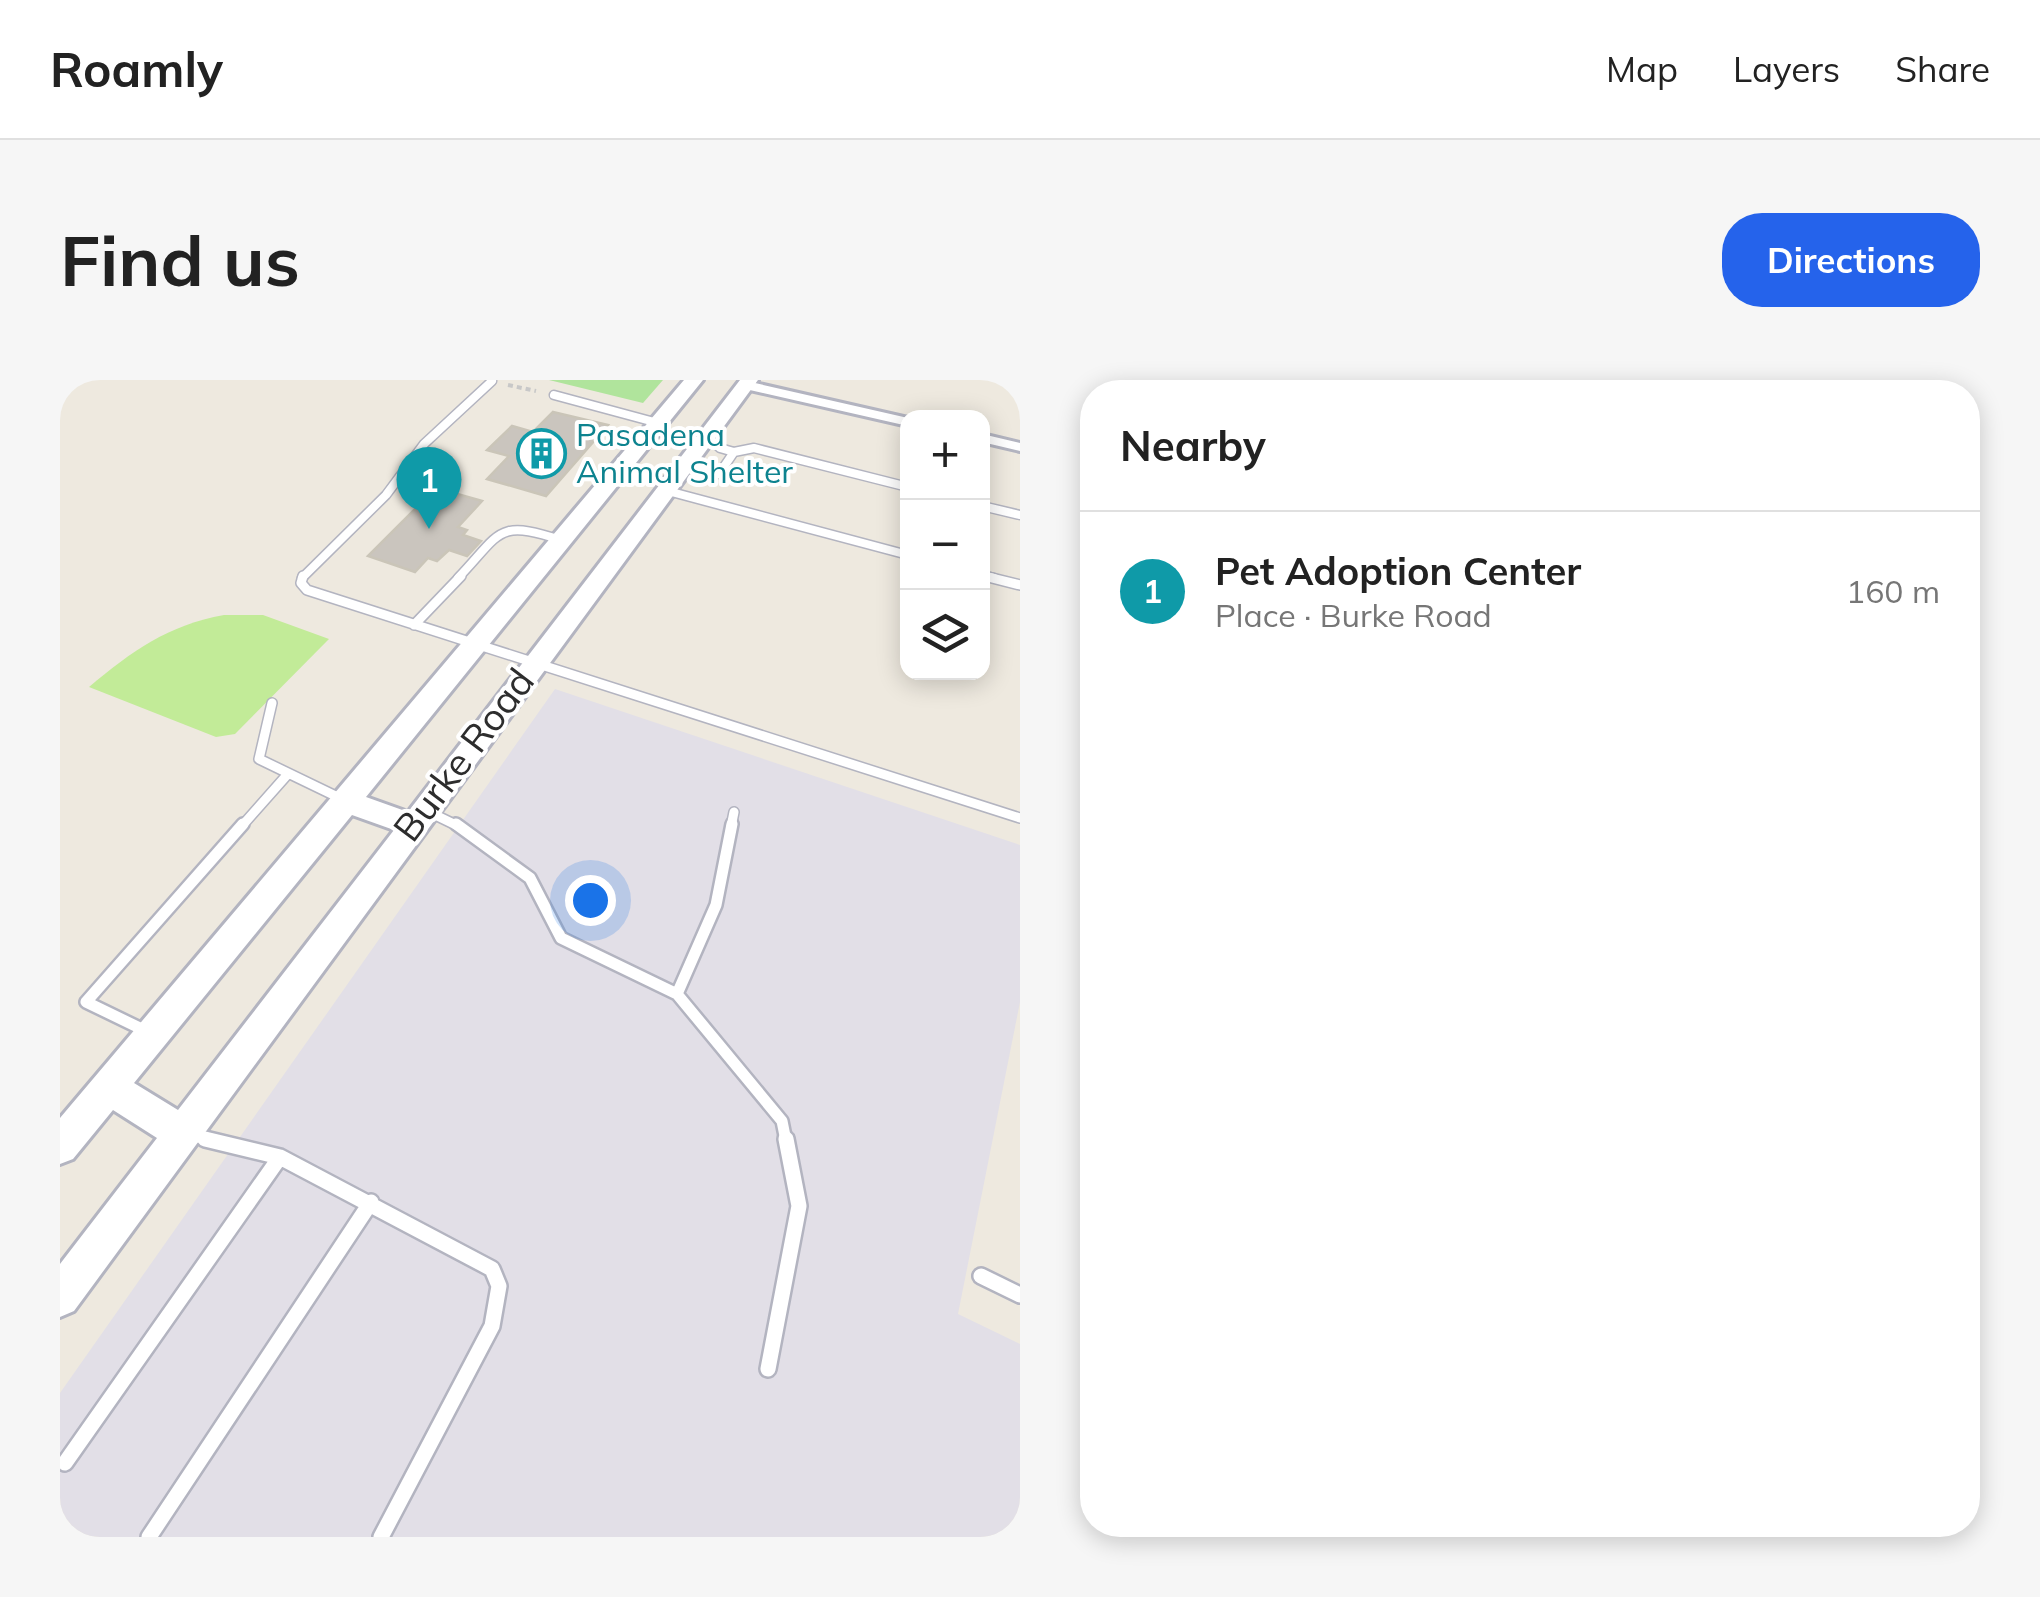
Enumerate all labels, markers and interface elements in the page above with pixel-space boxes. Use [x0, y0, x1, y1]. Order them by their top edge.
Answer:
text: Roamly [50, 39, 223, 99]
text: Map [1606, 47, 1678, 91]
text: Layers [1733, 47, 1840, 91]
text: Share [1895, 47, 1990, 91]
button: Directions [1722, 213, 1980, 307]
text: Find us [60, 216, 300, 304]
map controls [900, 410, 990, 680]
button: + [900, 410, 990, 500]
place label: Pasadena Animal Shelter [576, 414, 793, 491]
text: Nearby [1120, 419, 1266, 472]
building icon: Pasadena Animal Shelter [515, 427, 567, 479]
pin: 1 [396, 446, 462, 529]
button: − [900, 500, 990, 590]
text: Pet Adoption Center [1215, 547, 1581, 595]
text: 1 [1143, 571, 1162, 611]
text: 160 m [1846, 571, 1940, 611]
button: layers [900, 590, 990, 680]
text: Place · Burke Road [1215, 595, 1492, 635]
street label: Burke Road [383, 658, 544, 850]
your location [565, 875, 616, 926]

